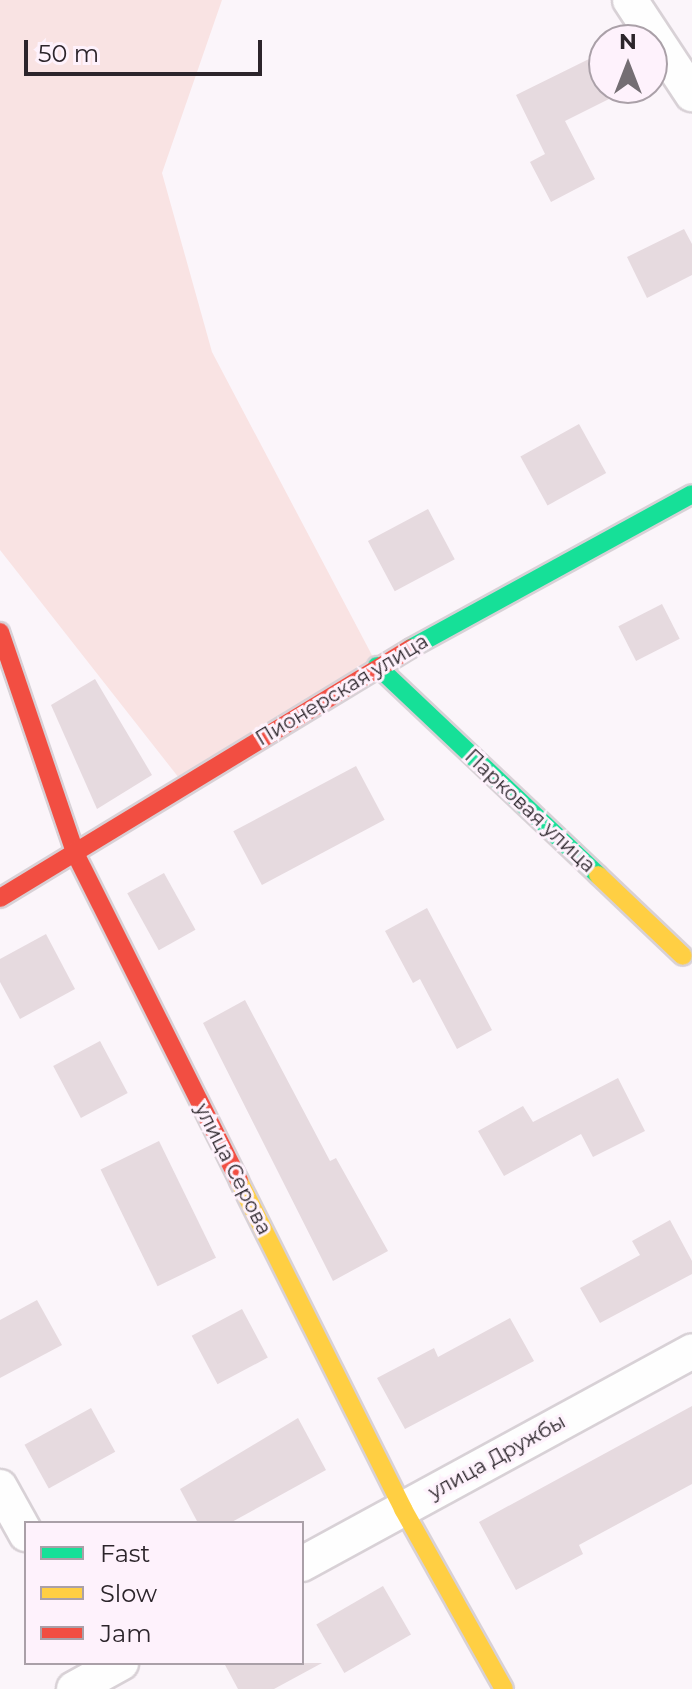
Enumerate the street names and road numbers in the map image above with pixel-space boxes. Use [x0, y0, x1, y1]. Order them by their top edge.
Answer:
street label: Пионерская улица [252, 629, 432, 751]
street label: Парковая улица [460, 744, 600, 878]
street label: улица Серова [190, 1099, 276, 1239]
street label: улица Дружбы [424, 1409, 570, 1505]

